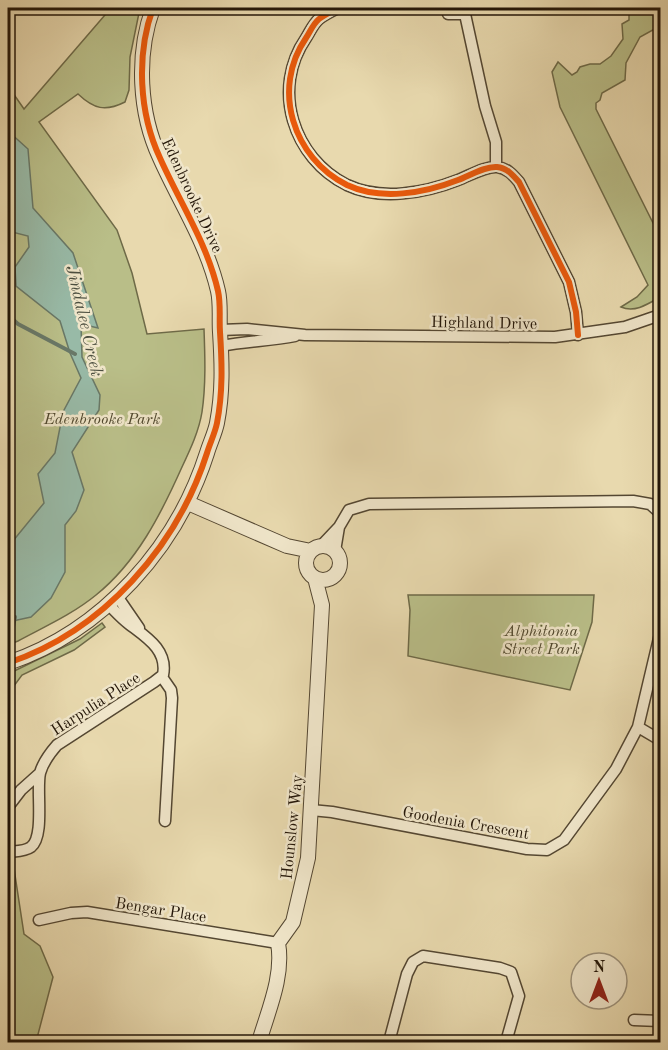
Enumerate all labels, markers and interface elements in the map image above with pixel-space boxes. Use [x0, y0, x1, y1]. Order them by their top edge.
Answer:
street label: Edenbrooke Drive [158, 136, 225, 256]
water label: Jindalee Creek [62, 264, 106, 379]
street label: Highland Drive [431, 315, 537, 333]
park label: Edenbrooke Park [43, 412, 160, 428]
park label: Alphitonia Street Park [502, 624, 580, 658]
street label: Harpulia Place [49, 670, 143, 739]
street label: Hounslow Way [280, 773, 307, 881]
street label: Goodenia Crescent [401, 805, 531, 843]
street label: Bengar Place [114, 896, 207, 926]
north arrow [569, 951, 629, 1011]
text: N [593, 960, 606, 976]

